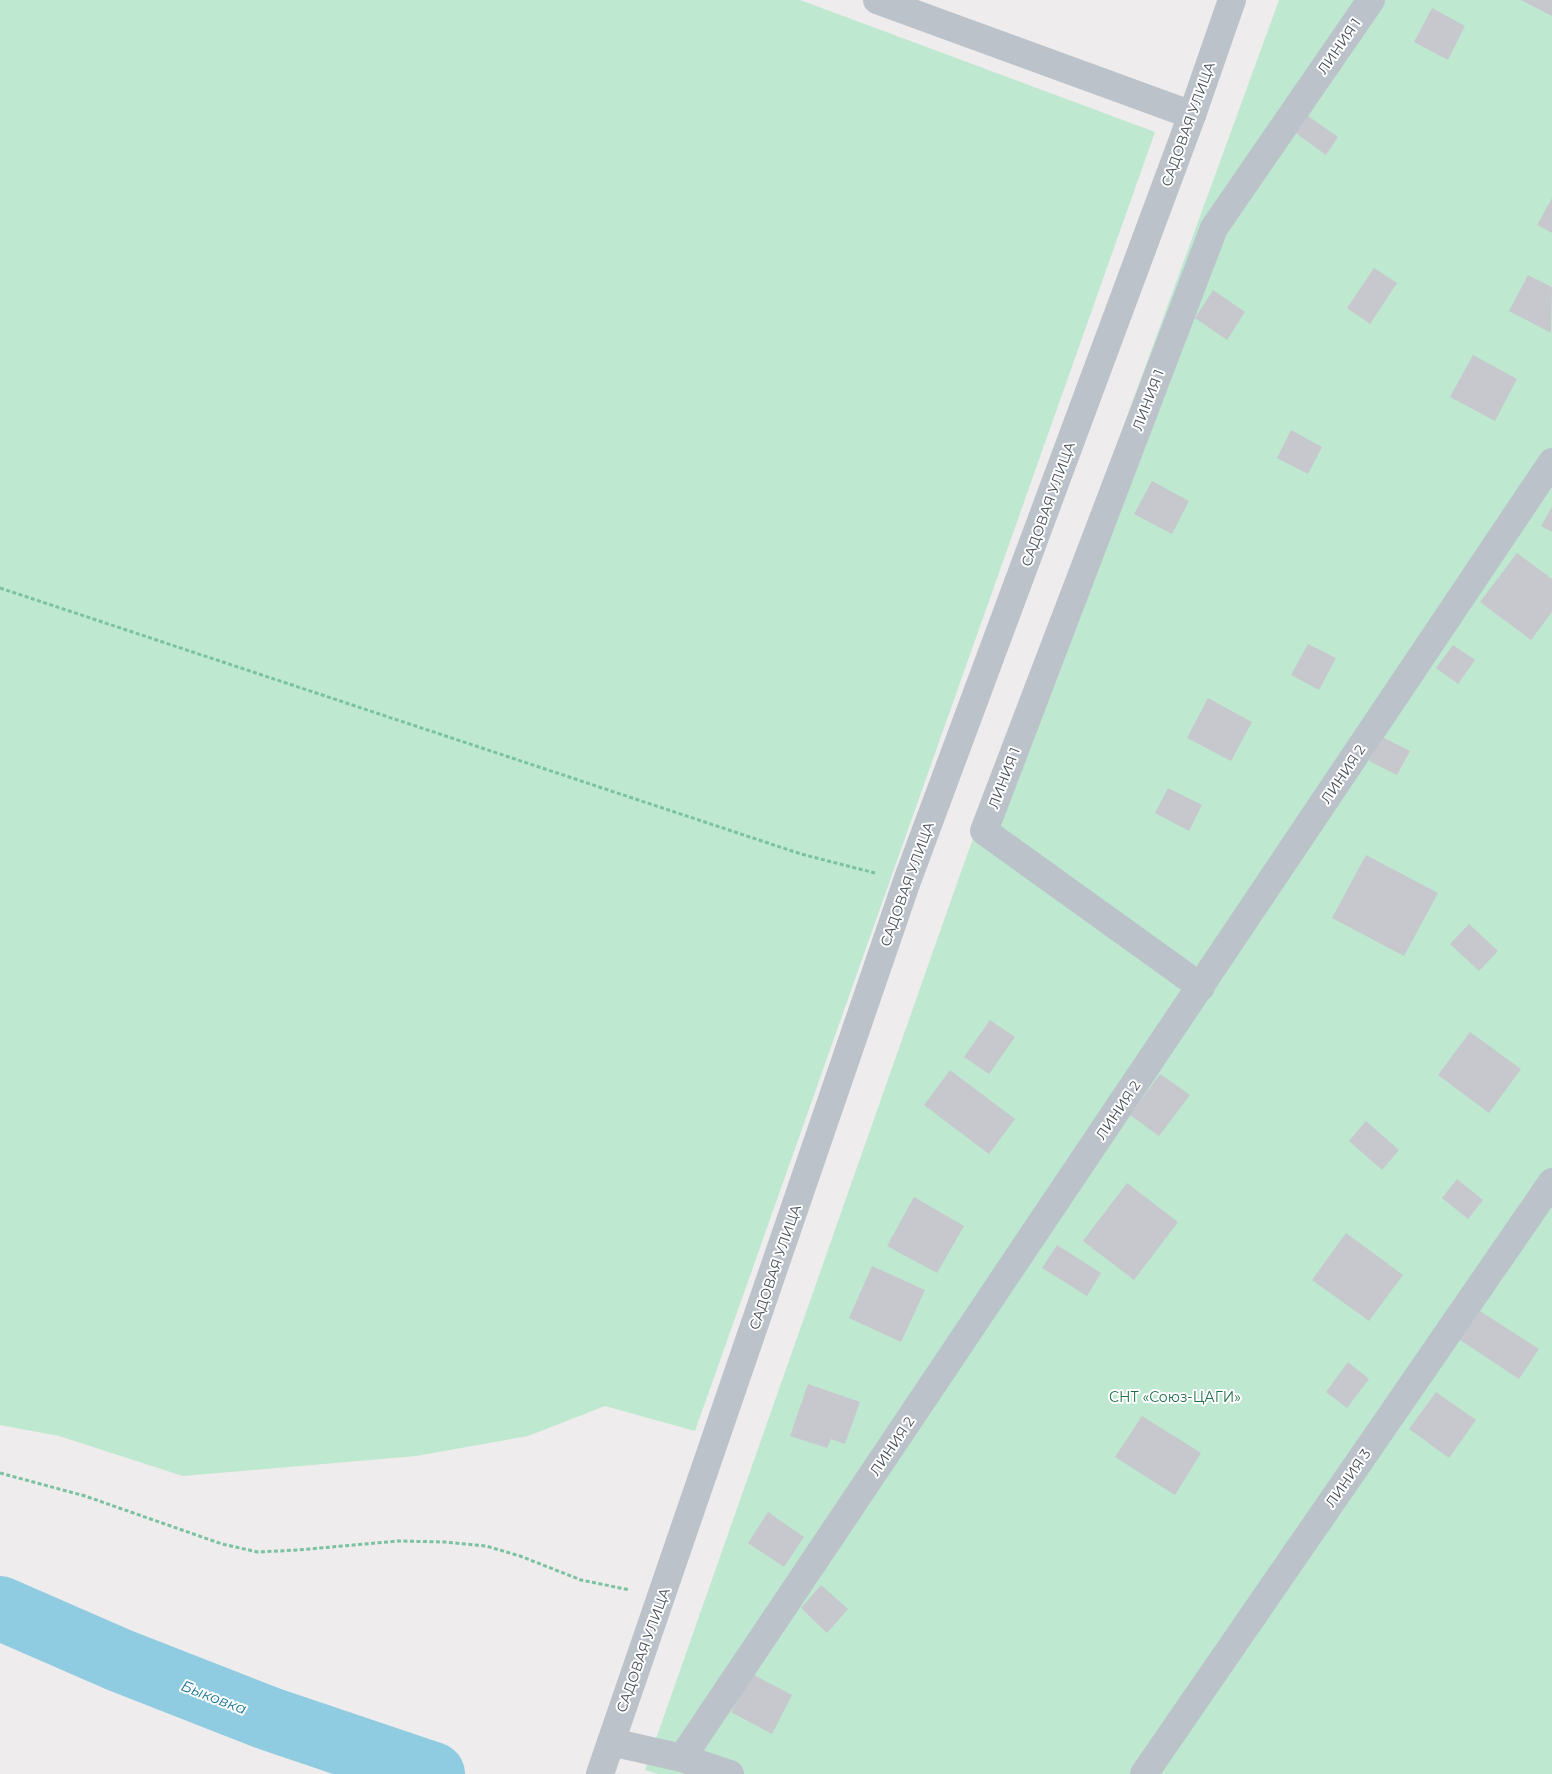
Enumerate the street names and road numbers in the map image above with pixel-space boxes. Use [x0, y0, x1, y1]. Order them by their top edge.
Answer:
street label: ЛИНИЯ 1 [1313, 15, 1365, 77]
street label: САДОВАЯ УЛИЦА [1157, 59, 1219, 189]
street label: ЛИНИЯ 1 [1128, 367, 1168, 433]
street label: САДОВАЯ УЛИЦА [1017, 439, 1079, 569]
street label: ЛИНИЯ 2 [1317, 741, 1369, 807]
street label: ЛИНИЯ 1 [984, 745, 1024, 811]
street label: САДОВАЯ УЛИЦА [876, 819, 938, 949]
street label: ЛИНИЯ 2 [1092, 1077, 1144, 1143]
street label: САДОВАЯ УЛИЦА [745, 1201, 805, 1332]
street label: ЛИНИЯ 2 [866, 1413, 918, 1479]
street label: ЛИНИЯ 3 [1321, 1445, 1375, 1511]
street label: САДОВАЯ УЛИЦА [612, 1585, 674, 1715]

